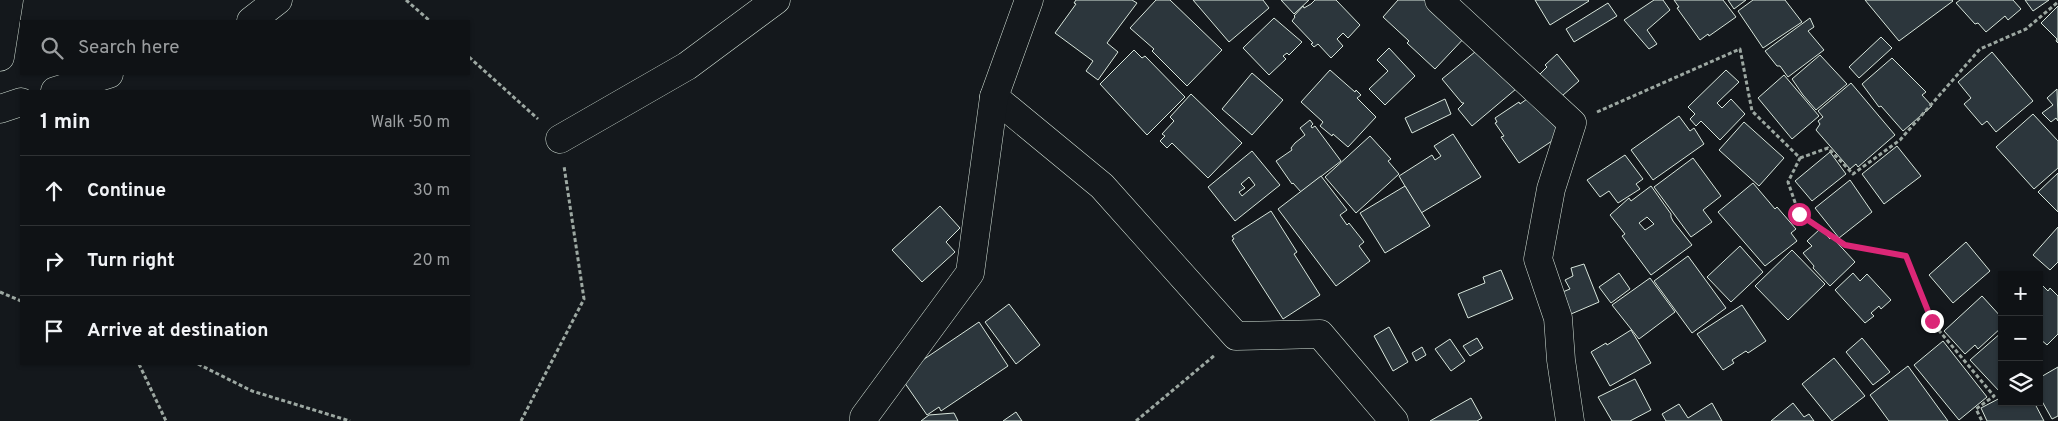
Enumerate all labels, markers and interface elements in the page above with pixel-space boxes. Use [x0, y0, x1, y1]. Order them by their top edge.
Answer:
search box [20, 20, 470, 75]
icon: search [38, 34, 66, 62]
text: Search here [78, 36, 180, 60]
text: 1 min [40, 109, 90, 136]
text: Walk · 50 m [371, 113, 450, 133]
icon: ahead [40, 177, 68, 205]
text: Continue [87, 179, 166, 203]
text: 30 m [413, 181, 450, 201]
route start [1788, 203, 1811, 226]
icon: right [40, 247, 68, 275]
text: Turn right [87, 249, 175, 273]
text: 20 m [413, 251, 450, 271]
map controls [1998, 271, 2043, 406]
button: + [1998, 271, 2043, 316]
route end [1921, 310, 1944, 333]
button: − [1998, 316, 2043, 361]
icon: arrive [40, 317, 68, 345]
text: Arrive at destination [87, 319, 268, 343]
button: layers [1998, 361, 2043, 406]

